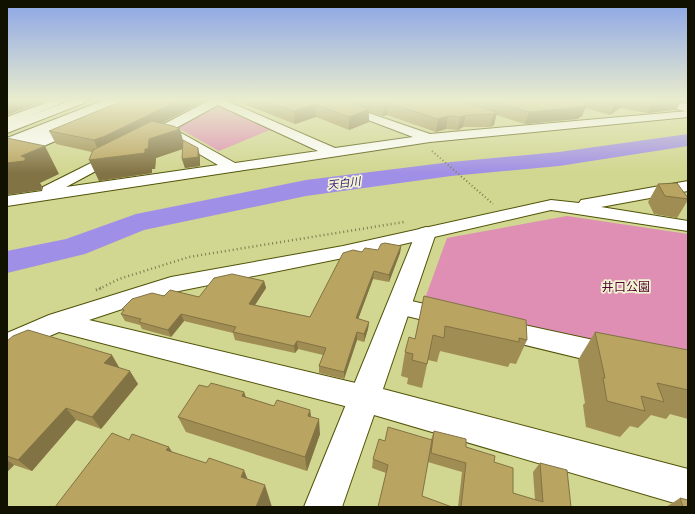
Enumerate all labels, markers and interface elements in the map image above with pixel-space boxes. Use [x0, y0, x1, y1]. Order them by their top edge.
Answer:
water label: 天白川 [327, 174, 362, 192]
park label: 井口公園 [602, 279, 650, 294]

